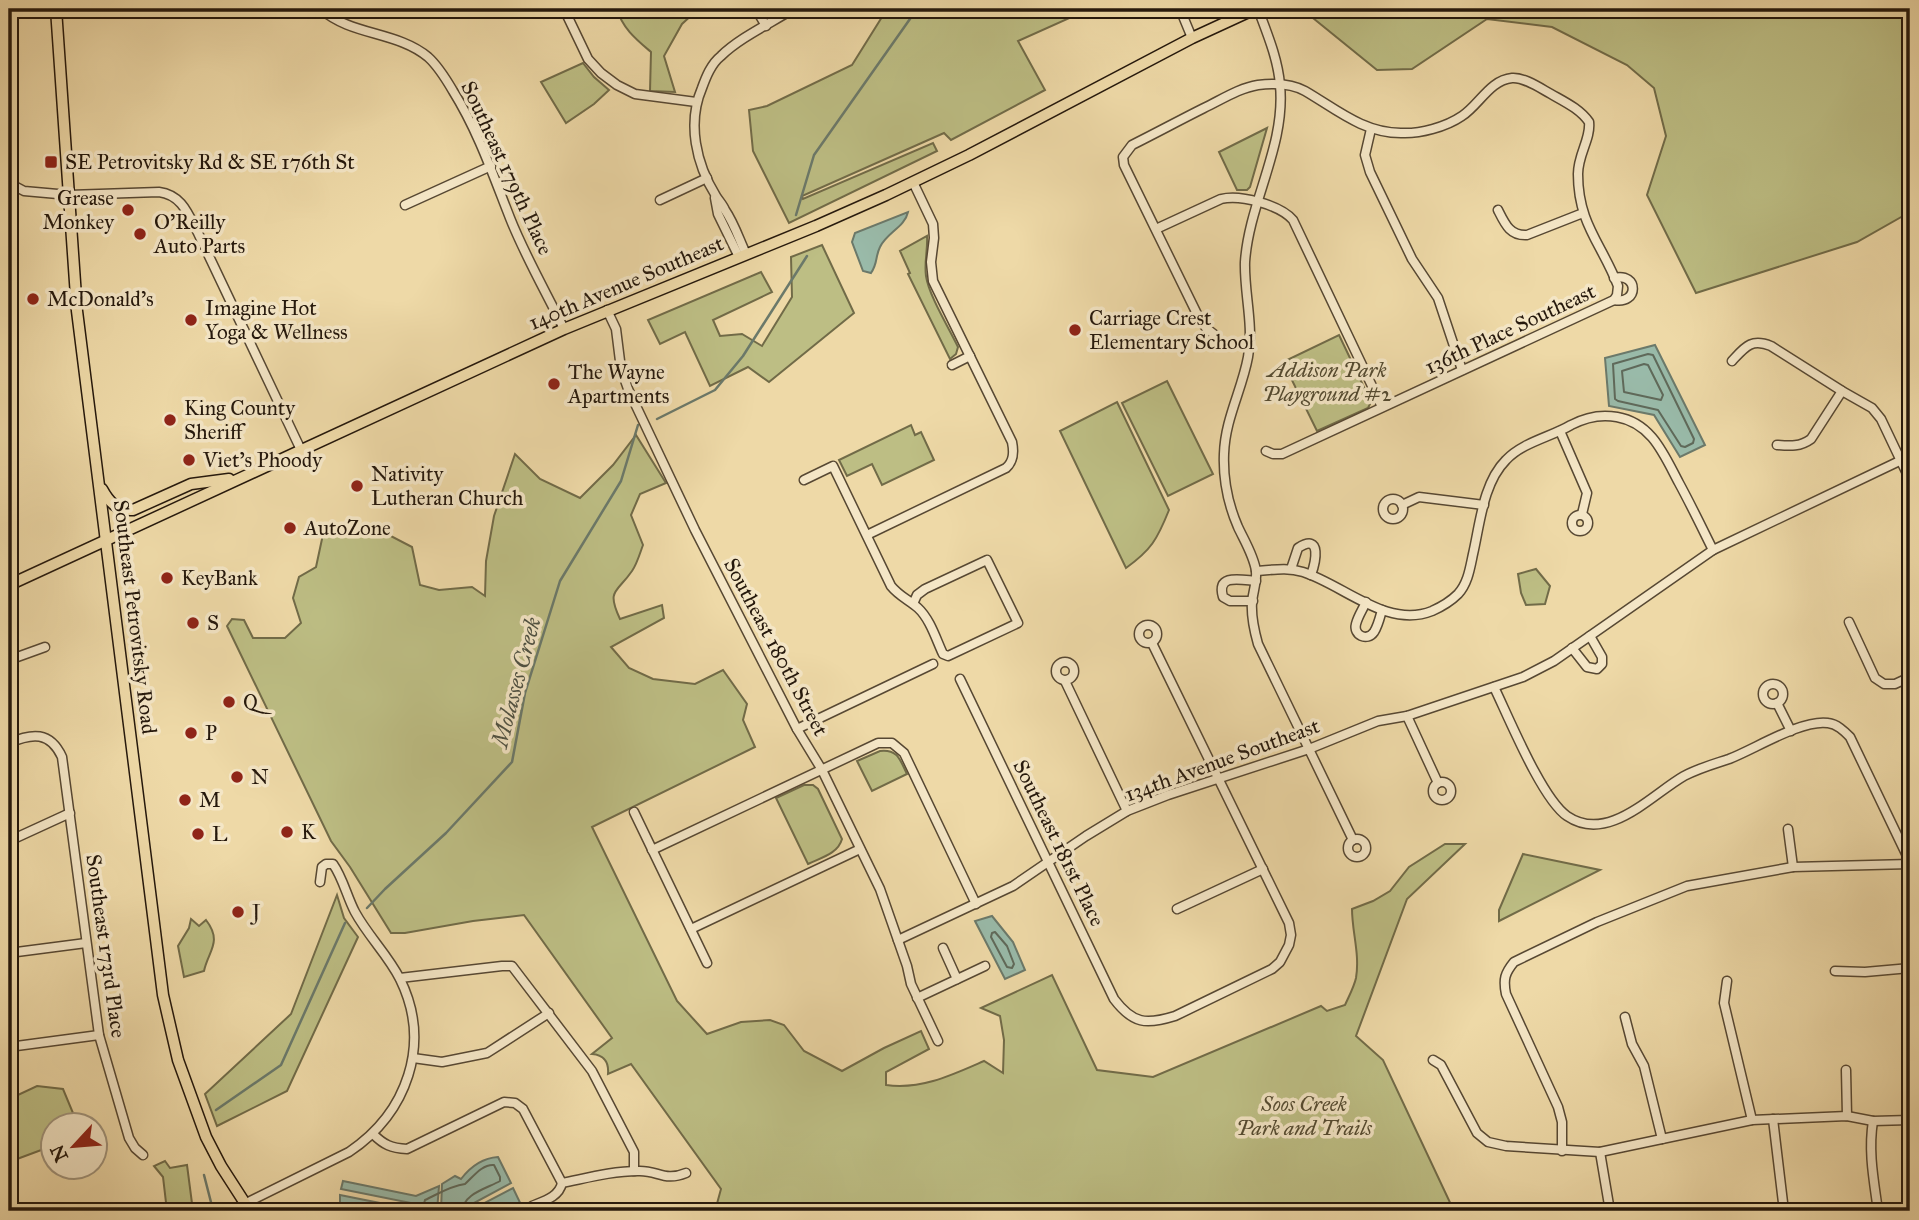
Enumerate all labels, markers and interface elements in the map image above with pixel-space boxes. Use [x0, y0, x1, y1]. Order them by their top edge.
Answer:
street label: Southeast 179th Place [455, 77, 559, 259]
place label: SE Petrovitsky Rd & SE 176th St [65, 149, 355, 175]
marker: SE Petrovitsky Rd & SE 176th St [43, 154, 59, 170]
place label: Grease Monkey [42, 185, 115, 235]
marker: Grease Monkey [120, 202, 136, 218]
place label: O'Reilly Auto Parts [153, 209, 245, 259]
marker: O'Reilly Auto Parts [132, 226, 148, 242]
street label: 140th Avenue Southeast [525, 230, 728, 336]
street label: 136th Place Southeast [1420, 278, 1600, 380]
place label: McDonald's [47, 286, 154, 312]
marker: McDonald's [25, 291, 41, 307]
place label: Imagine Hot Yoga & Wellness [205, 295, 348, 345]
place label: Carriage Crest Elementary School [1089, 305, 1254, 355]
marker: Imagine Hot Yoga & Wellness [183, 312, 199, 328]
marker: Carriage Crest Elementary School [1067, 322, 1083, 338]
park label: Addison Park Playground #2 [1263, 357, 1392, 407]
place label: The Wayne Apartments [567, 359, 670, 409]
marker: The Wayne Apartments [546, 376, 562, 392]
place label: King County Sheriff [184, 395, 296, 445]
marker: King County Sheriff [162, 412, 178, 428]
place label: Viet's Phoody [202, 447, 323, 473]
marker: Viet's Phoody [181, 452, 197, 468]
place label: Nativity Lutheran Church [371, 461, 524, 511]
marker: Nativity Lutheran Church [349, 478, 365, 494]
street label: Southeast Petrovitsky Road [108, 498, 162, 736]
place label: AutoZone [303, 515, 391, 541]
marker: AutoZone [282, 520, 298, 536]
street label: Southeast 180th Street [718, 554, 834, 741]
place label: KeyBank [181, 565, 258, 591]
marker: KeyBank [159, 570, 175, 586]
place label: S [207, 610, 219, 636]
water label: Molasses Creek [485, 614, 547, 752]
marker: S [185, 615, 201, 631]
place label: Q [243, 689, 273, 715]
marker: Q [221, 694, 237, 710]
street label: 134th Avenue Southeast [1121, 712, 1323, 807]
place label: P [205, 720, 217, 746]
marker: P [183, 725, 199, 741]
street label: Southeast 181st Place [1007, 756, 1111, 931]
place label: N [251, 764, 269, 790]
marker: N [229, 769, 245, 785]
place label: M [199, 787, 221, 813]
marker: M [177, 792, 193, 808]
place label: K [301, 819, 317, 845]
place label: L [212, 821, 228, 847]
marker: K [279, 824, 295, 840]
marker: L [190, 826, 206, 842]
street label: Southeast 173rd Place [80, 852, 132, 1040]
place label: J [250, 899, 261, 925]
marker: J [230, 904, 246, 920]
park label: Soos Creek Park and Trails [1236, 1091, 1373, 1141]
north arrow [38, 1112, 108, 1182]
text: N [45, 1141, 73, 1166]

